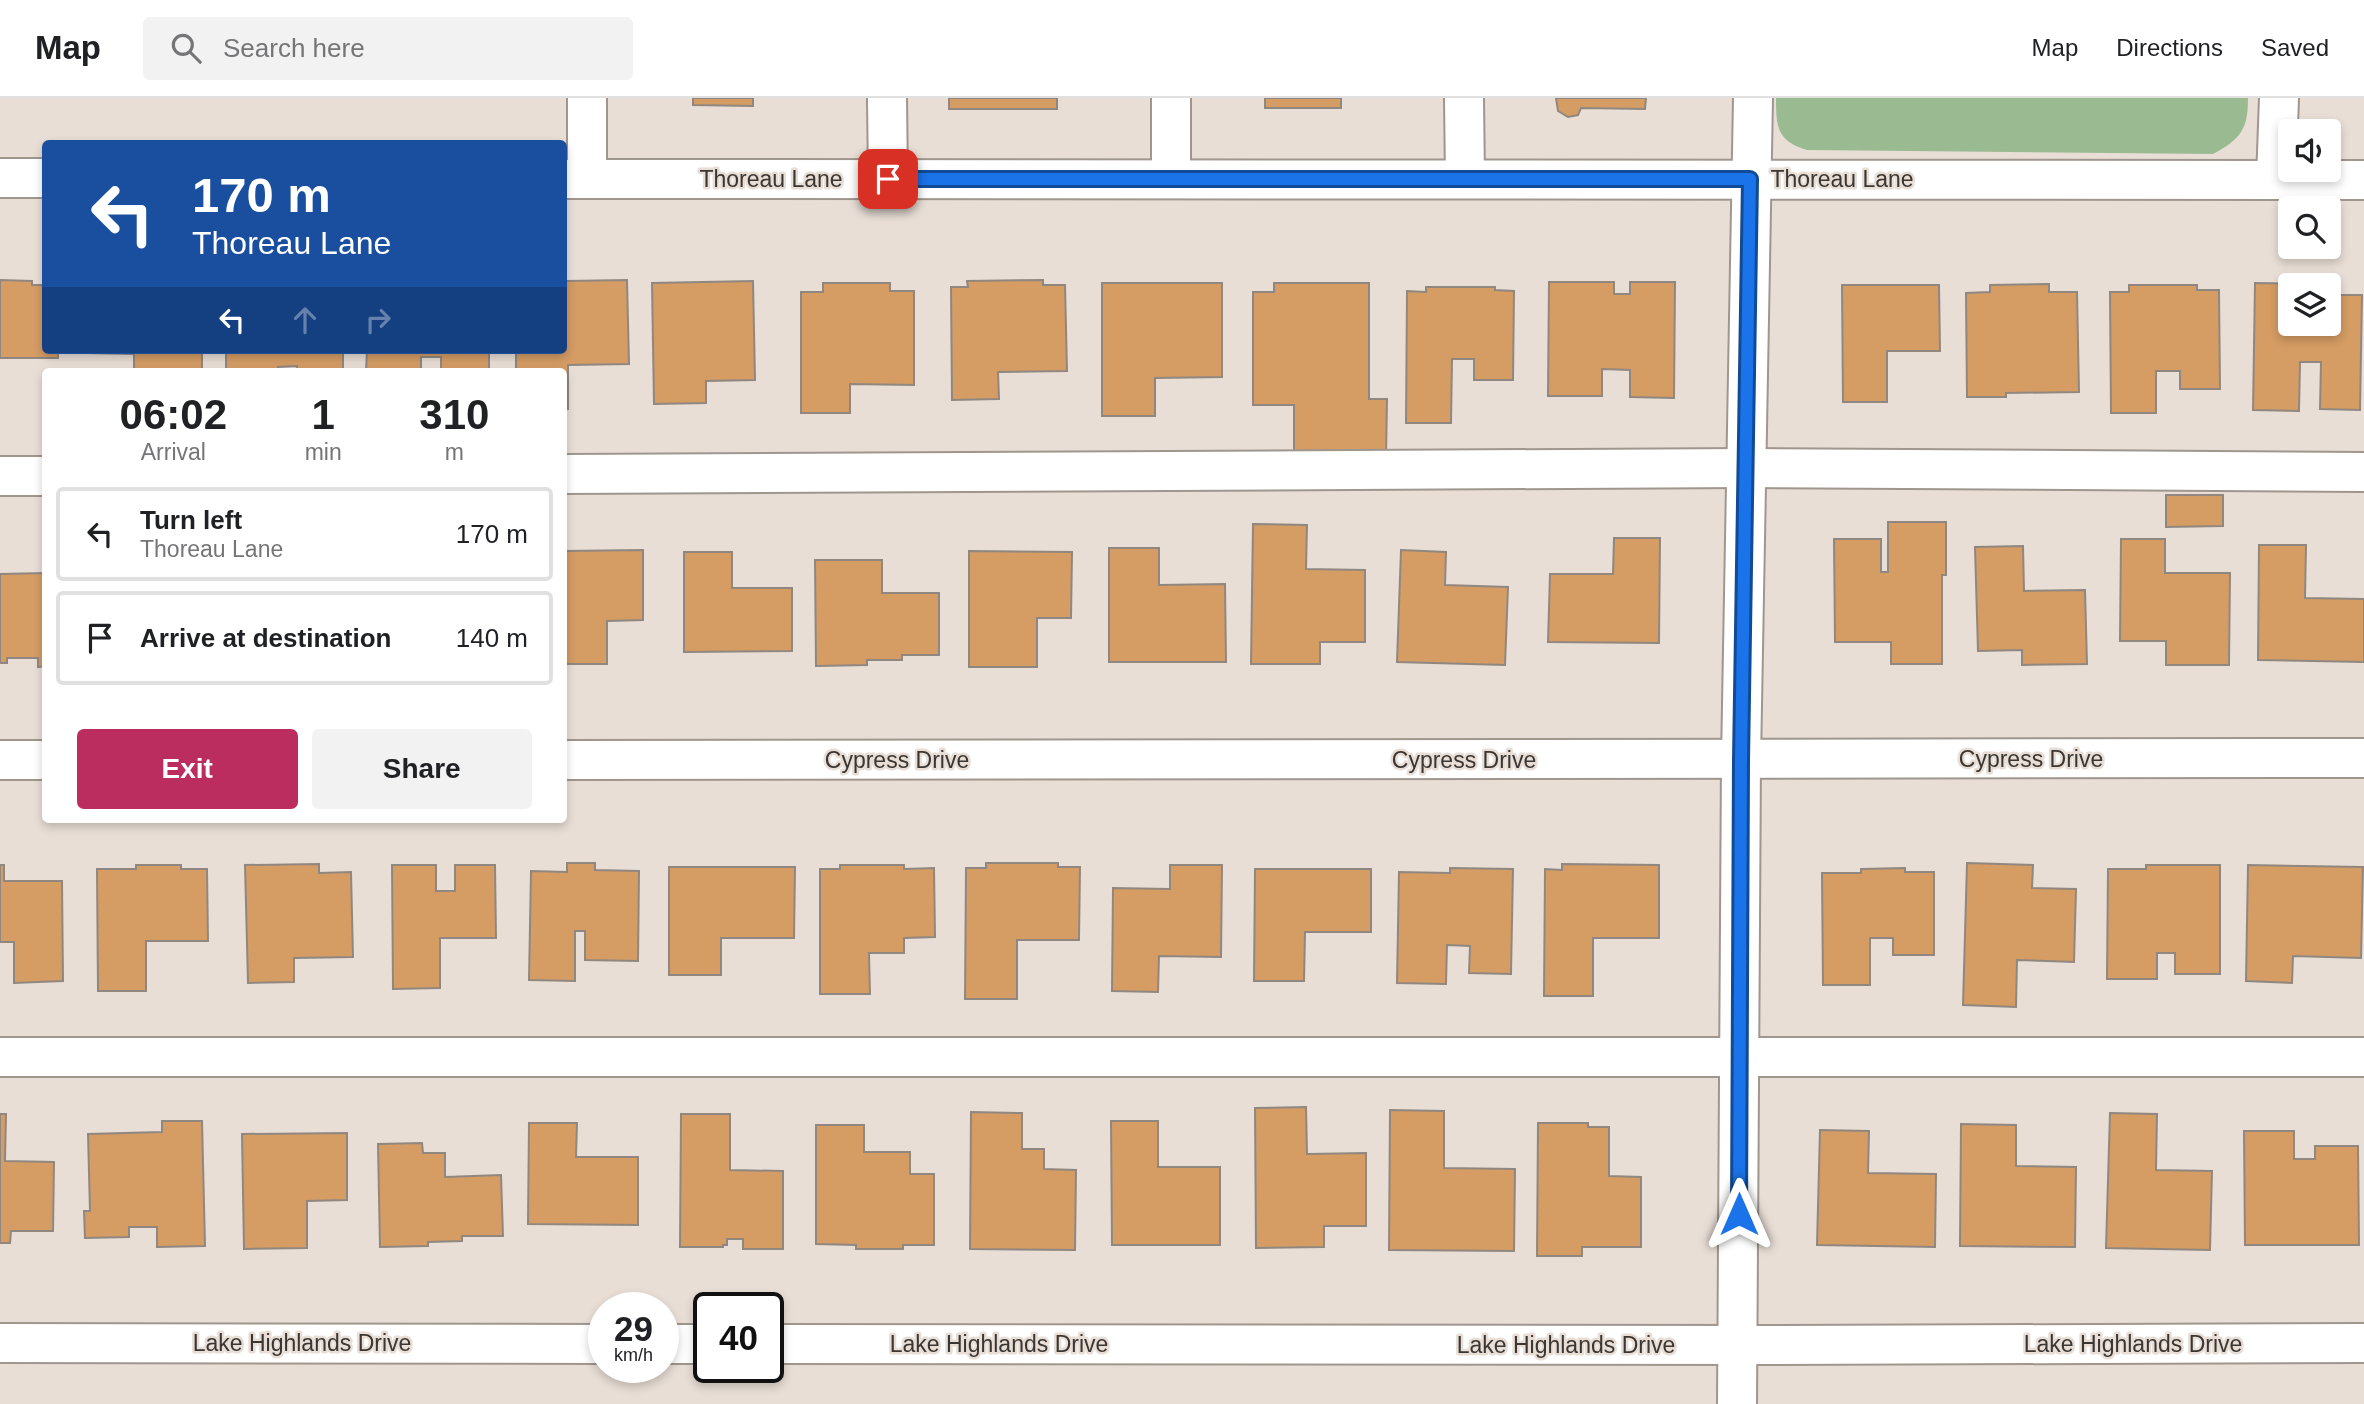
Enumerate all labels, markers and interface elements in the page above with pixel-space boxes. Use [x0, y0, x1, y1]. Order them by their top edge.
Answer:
search box [143, 17, 633, 80]
text: Map [35, 29, 101, 66]
icon: search [167, 29, 205, 67]
text: Search here [223, 33, 365, 63]
text: Map [2032, 34, 2078, 61]
text: Directions [2116, 34, 2223, 61]
text: Saved [2261, 34, 2329, 61]
map controls [2278, 119, 2341, 336]
button: sound [2278, 119, 2341, 182]
pin [858, 149, 918, 209]
icon: arrive [869, 160, 907, 198]
street label: Thoreau Lane [699, 166, 843, 192]
street label: Thoreau Lane [1770, 166, 1914, 192]
icon: left [77, 168, 168, 259]
text: 170 m [192, 168, 331, 222]
button: search [2278, 196, 2341, 259]
text: Thoreau Lane [192, 225, 391, 261]
button: layers [2278, 273, 2341, 336]
icon: left [213, 301, 251, 339]
icon: ahead [286, 301, 324, 339]
icon: right [359, 301, 397, 339]
text: 06:02 [120, 391, 227, 438]
text: 1 [311, 391, 335, 438]
text: 310 [419, 391, 489, 438]
text: Arrival [141, 439, 206, 465]
text: min [305, 439, 342, 465]
text: m [445, 439, 464, 465]
text: Turn left [140, 505, 242, 535]
icon: left [81, 515, 119, 553]
text: 170 m [456, 519, 528, 549]
text: Thoreau Lane [140, 536, 283, 562]
icon: arrive [81, 619, 119, 657]
text: Arrive at destination [140, 623, 391, 653]
text: 140 m [456, 623, 528, 653]
button: Exit [77, 729, 298, 809]
button: Share [312, 729, 532, 809]
street label: Cypress Drive [1959, 746, 2103, 772]
street label: Cypress Drive [825, 747, 969, 773]
street label: Cypress Drive [1392, 747, 1536, 773]
position arrow [1702, 1177, 1776, 1251]
speed limit sign: 40 [693, 1292, 784, 1383]
text: 29 [614, 1309, 653, 1348]
street label: Lake Highlands Drive [193, 1330, 411, 1356]
street label: Lake Highlands Drive [890, 1331, 1108, 1357]
street label: Lake Highlands Drive [2024, 1331, 2242, 1357]
street label: Lake Highlands Drive [1457, 1332, 1675, 1358]
text: km/h [614, 1345, 653, 1365]

